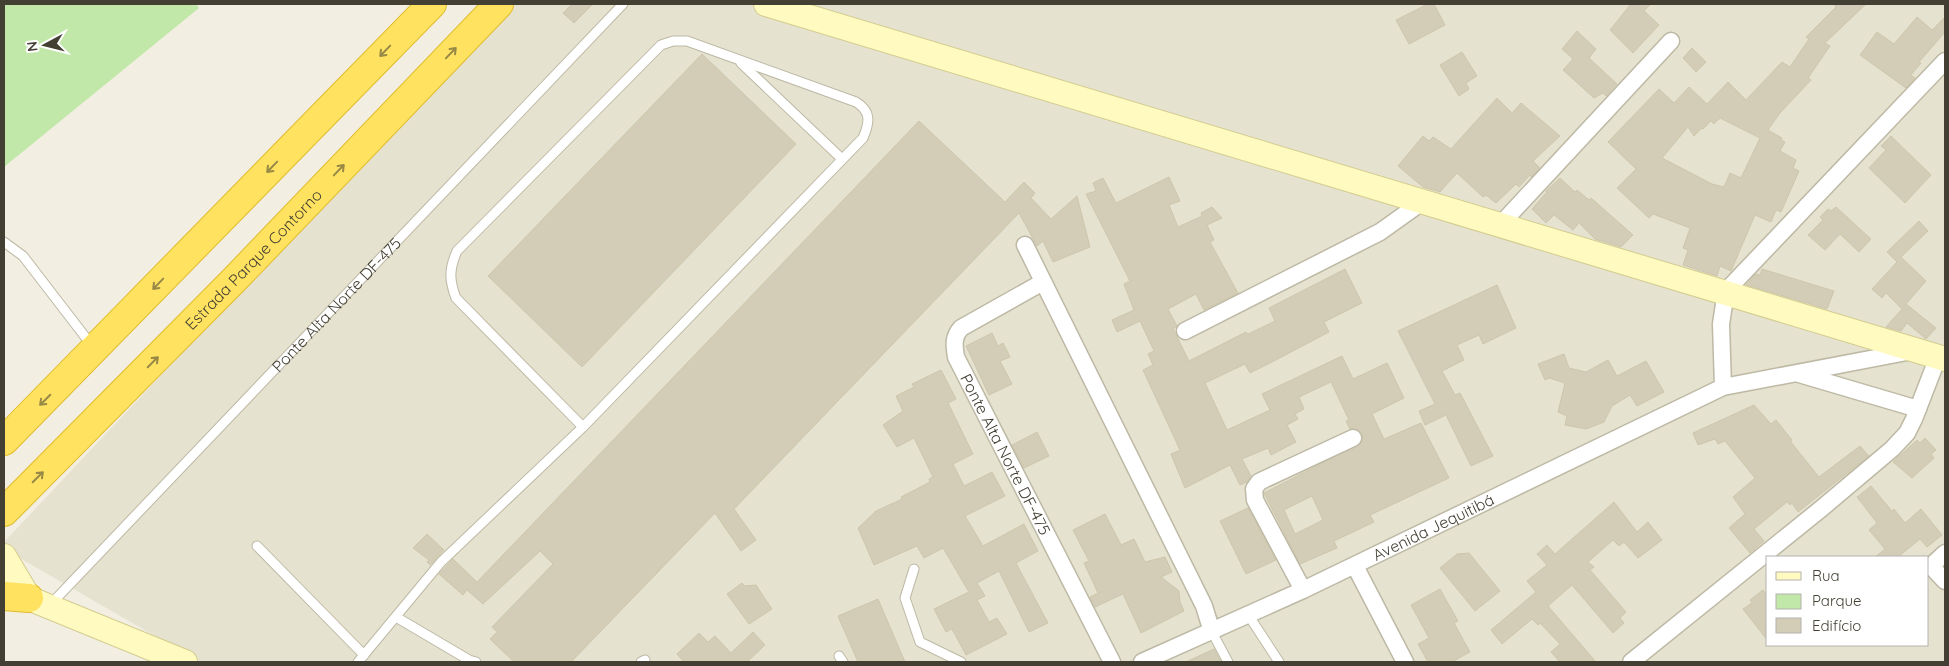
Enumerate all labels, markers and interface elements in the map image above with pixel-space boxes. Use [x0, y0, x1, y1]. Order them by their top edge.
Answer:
north arrow [20, 20, 70, 70]
text: N [23, 40, 42, 53]
one-way arrow [379, 45, 392, 57]
one-way arrow [445, 46, 457, 59]
one-way arrow [266, 161, 278, 174]
one-way arrow [333, 164, 345, 176]
street label: Estrada Parque Contorno [181, 185, 326, 334]
street label: Ponte Alta Norte DF-475 [268, 233, 405, 376]
one-way arrow [152, 277, 164, 290]
one-way arrow [146, 356, 159, 368]
street label: Ponte Alta Norte DF-475 [956, 370, 1055, 538]
one-way arrow [39, 393, 51, 405]
one-way arrow [32, 471, 44, 484]
street label: Avenida Jequitibá [1369, 489, 1497, 565]
legend [1766, 556, 1929, 646]
text: Rua [1812, 566, 1840, 585]
text: Parque [1812, 591, 1862, 610]
text: Edifício [1812, 616, 1861, 635]

